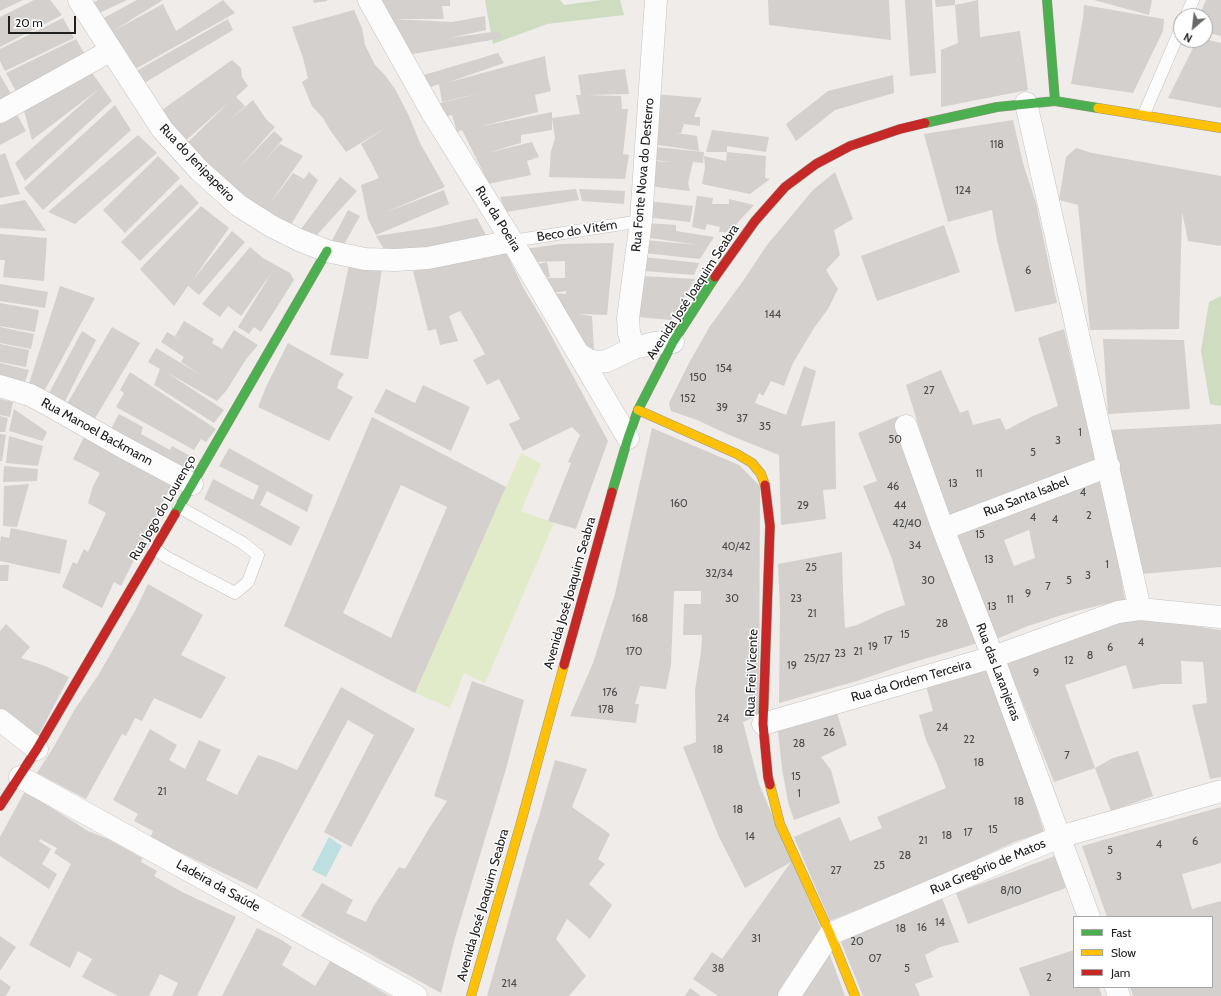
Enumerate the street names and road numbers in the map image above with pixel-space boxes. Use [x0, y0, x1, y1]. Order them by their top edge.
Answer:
street label: Rua Fonte Nova do Desterro [628, 97, 658, 253]
street label: Rua do Jenipapeiro [156, 121, 238, 205]
street label: Rua da Poeira [472, 183, 524, 255]
street label: Beco do Vitém [536, 217, 618, 245]
street label: Avenida José Joaquim Seabra [643, 222, 743, 362]
street label: Rua Manoel Backmann [38, 395, 156, 469]
street label: Rua Jogo do Lourenço [127, 453, 199, 563]
street label: Rua Santa Isabel [981, 474, 1071, 520]
street label: Avenida José Joaquim Seabra [541, 515, 599, 671]
street label: Rua das Laranjeiras [972, 621, 1024, 723]
street label: Rua Frei Vicente [743, 629, 761, 717]
street label: Rua da Ordem Terceira [849, 656, 973, 706]
street label: Avenida José Joaquim Seabra [454, 827, 512, 983]
street label: Rua Gregório de Matos [928, 836, 1048, 898]
street label: Ladeira da Saúde [173, 857, 263, 915]

